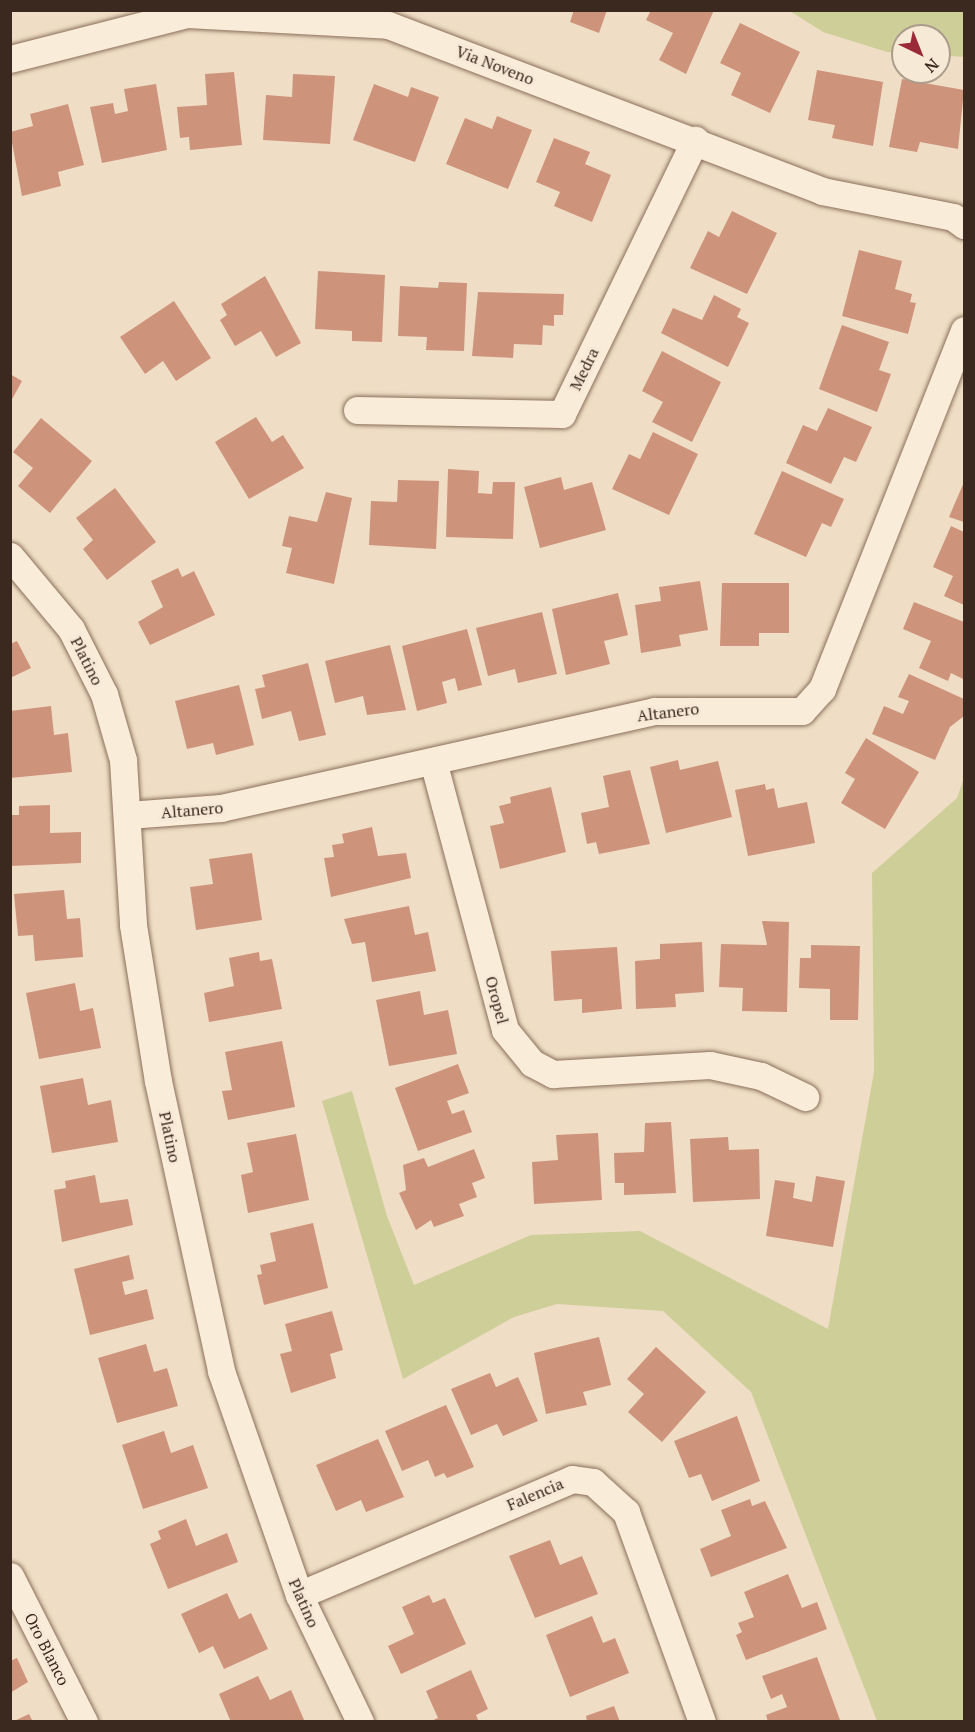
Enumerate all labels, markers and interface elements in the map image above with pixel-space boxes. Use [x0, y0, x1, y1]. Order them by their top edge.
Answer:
north arrow [891, 24, 951, 84]
street label: Via Noveno [453, 41, 537, 89]
text: N [920, 54, 944, 78]
street label: Medra [566, 345, 602, 393]
street label: Platino [67, 634, 107, 688]
street label: Altanero [636, 699, 700, 725]
street label: Altanero [160, 798, 224, 822]
street label: Oropel [481, 974, 513, 1026]
street label: Platino [155, 1110, 185, 1164]
street label: Falencia [504, 1474, 566, 1514]
street label: Platino [285, 1576, 323, 1630]
street label: Oro Blanco [21, 1609, 73, 1689]

